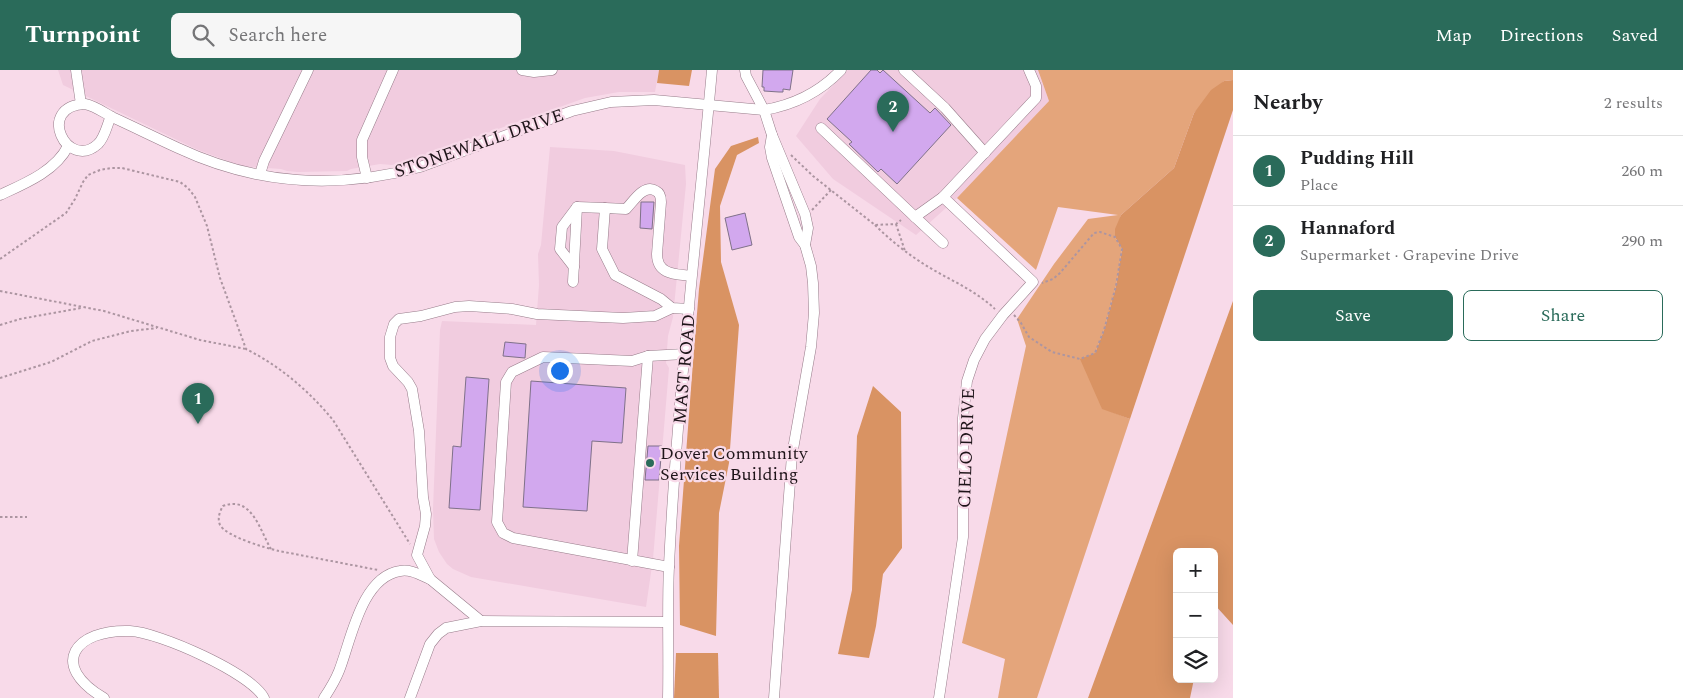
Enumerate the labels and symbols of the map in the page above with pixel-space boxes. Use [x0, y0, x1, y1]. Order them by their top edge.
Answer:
pin: 2 [877, 91, 909, 132]
street label: STONEWALL DRIVE [391, 102, 568, 185]
street label: MAST ROAD [666, 313, 703, 425]
your location [547, 358, 573, 384]
pin: 1 [182, 383, 214, 424]
street label: CIELO DRIVE [951, 388, 982, 509]
place label: Dover Community Services Building [660, 440, 809, 488]
marker: Dover Community Services Building [644, 457, 656, 469]

